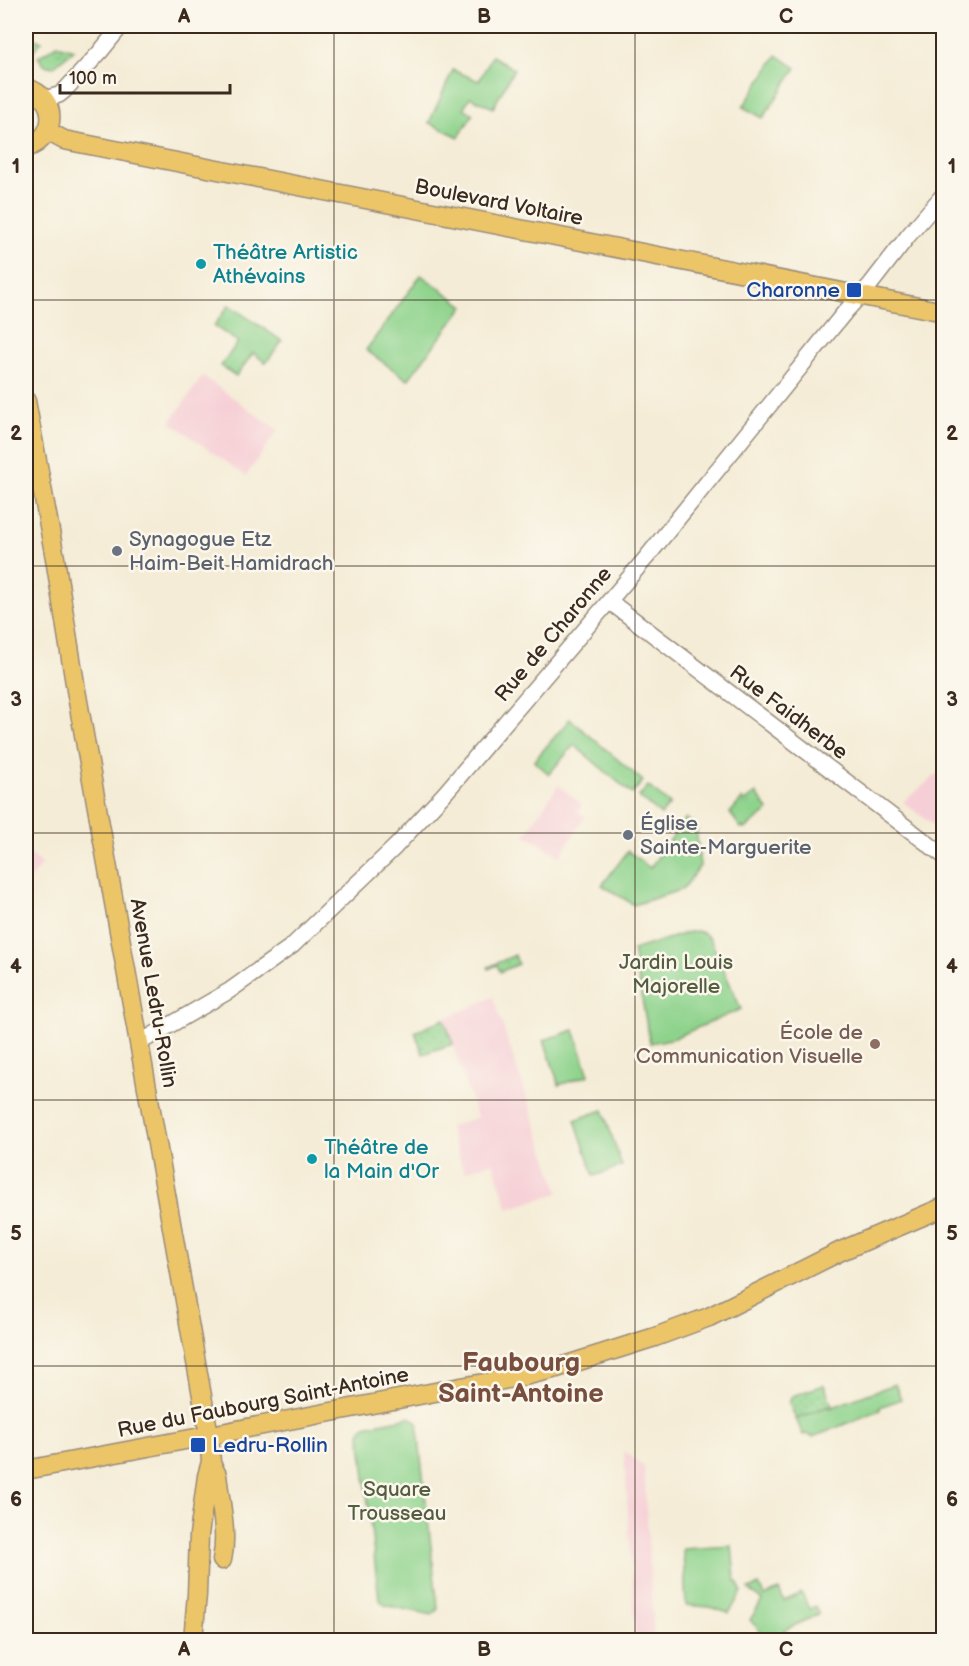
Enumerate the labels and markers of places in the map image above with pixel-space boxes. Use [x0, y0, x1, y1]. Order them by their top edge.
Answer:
place label: Théâtre Artistic Athévains [213, 240, 358, 289]
marker: Théâtre Artistic Athévains [194, 257, 208, 271]
place label: Charonne [746, 278, 840, 303]
marker: Charonne [845, 281, 863, 299]
place label: Synagogue Etz Haim-Beit Hamidrach [129, 527, 333, 576]
marker: Synagogue Etz Haim-Beit Hamidrach [110, 544, 124, 558]
place label: Église Sainte-Marguerite [640, 811, 812, 860]
marker: Église Sainte-Marguerite [621, 828, 635, 842]
place label: École de Communication Visuelle [636, 1020, 863, 1069]
marker: École de Communication Visuelle [868, 1037, 882, 1051]
place label: Théâtre de la Main d'Or [324, 1135, 439, 1184]
marker: Théâtre de la Main d'Or [305, 1152, 319, 1166]
place label: Ledru-Rollin [212, 1433, 328, 1458]
marker: Ledru-Rollin [189, 1436, 207, 1454]

